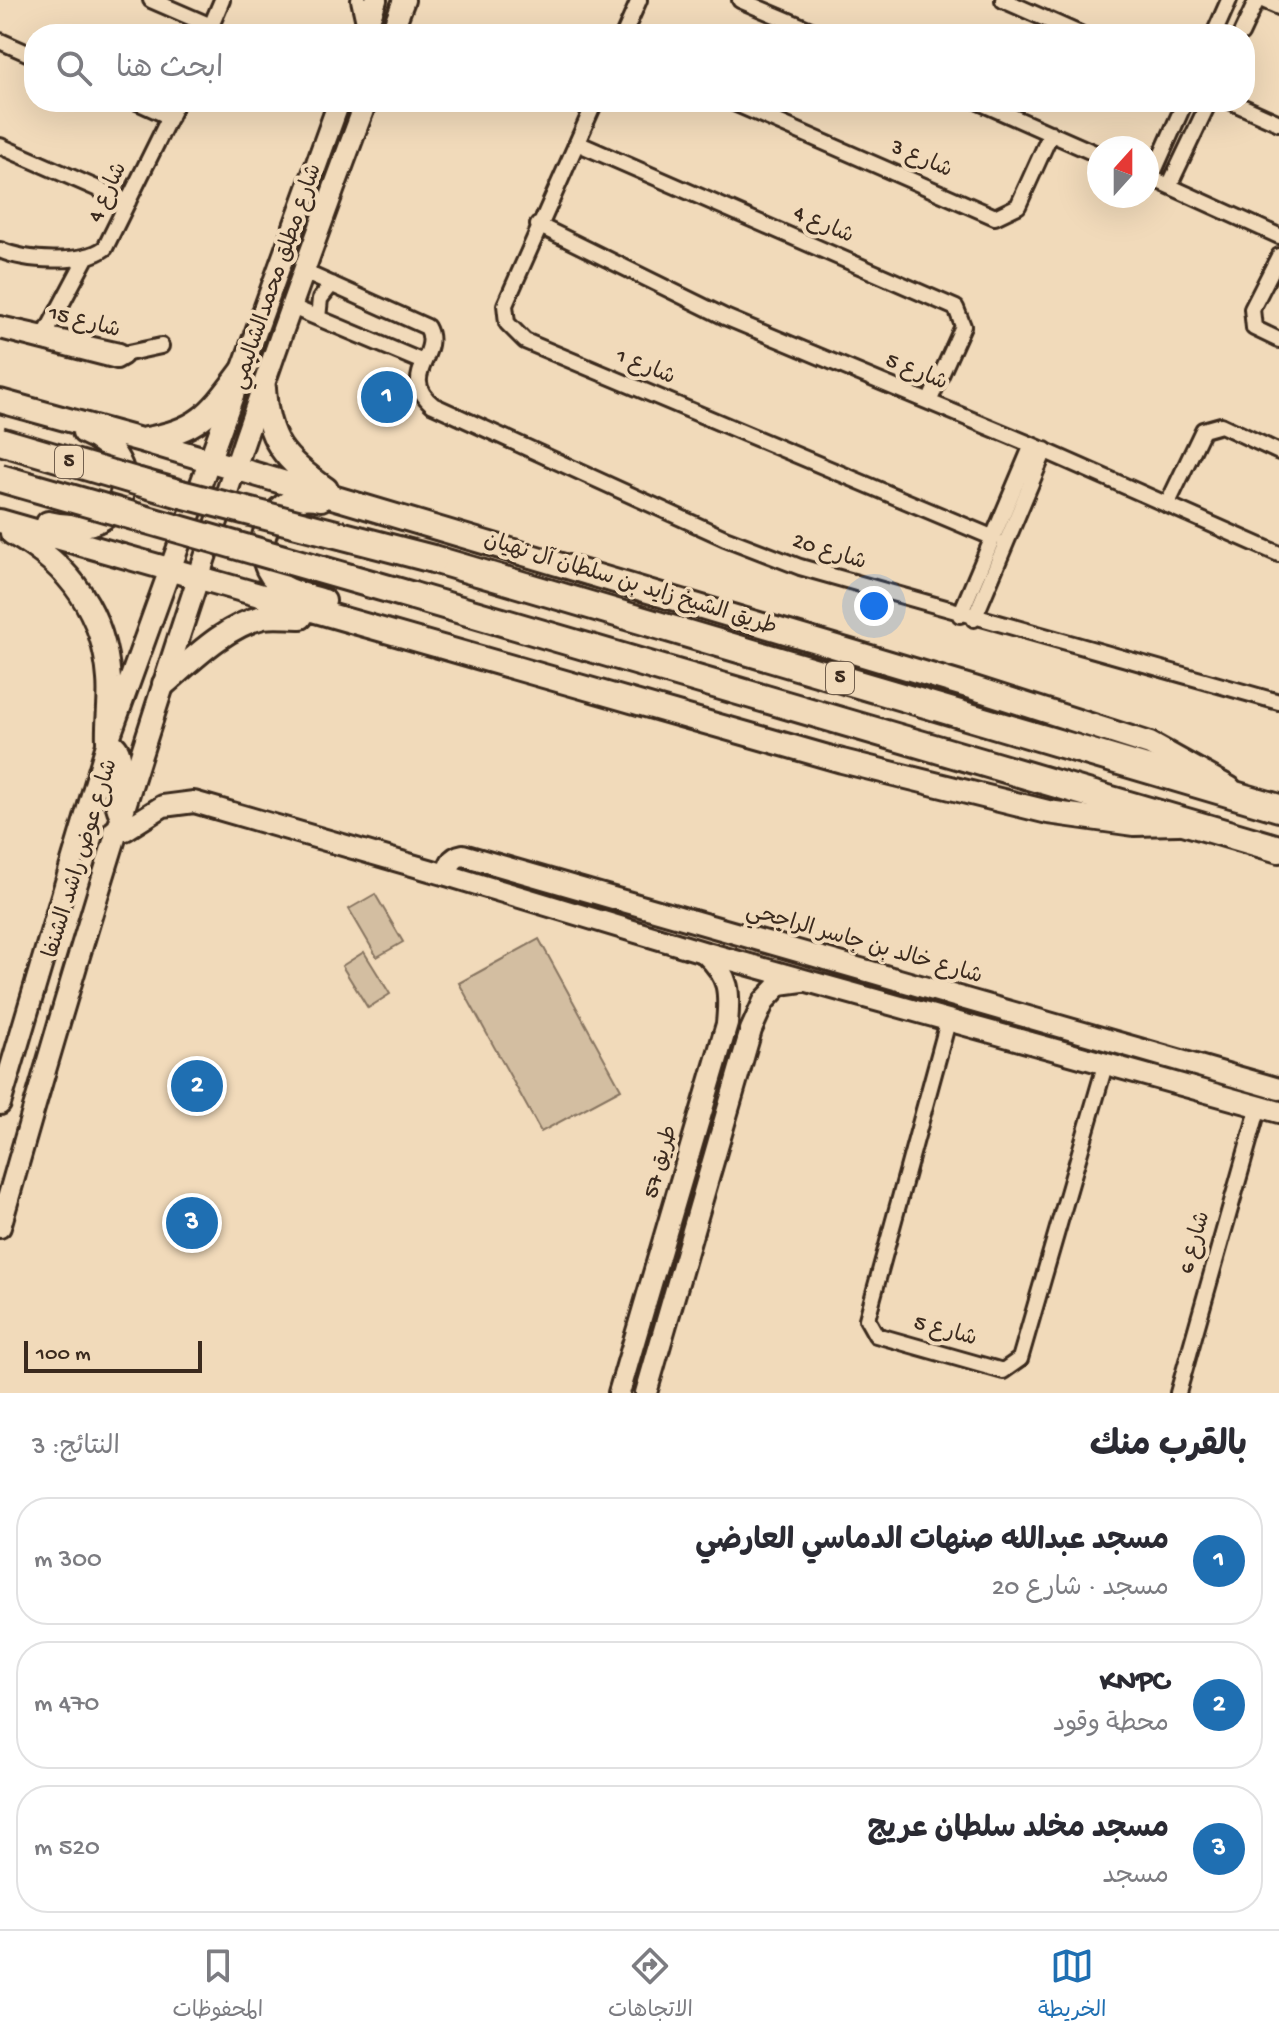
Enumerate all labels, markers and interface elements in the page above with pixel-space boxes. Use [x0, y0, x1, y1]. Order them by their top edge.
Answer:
search box [24, 24, 1255, 112]
icon: search [52, 46, 96, 90]
text: ابحث هنا [116, 53, 223, 88]
street label: شارع 3 [885, 135, 956, 185]
north arrow [1087, 136, 1159, 208]
street label: شارع 4 [84, 159, 134, 227]
street label: شارع مطلق محمدالشاليمي [227, 161, 332, 394]
street label: شارع 4 [789, 201, 857, 251]
street label: شارع 15 [44, 301, 123, 345]
street label: شارع 1 [611, 344, 678, 392]
street label: شارع 5 [881, 348, 951, 398]
pin: 1 [361, 367, 413, 427]
road number: 5 [55, 446, 83, 478]
street label: طريق الشيخ زايد بن سلطان آل نهيان [480, 526, 780, 642]
street label: شارع 20 [789, 529, 869, 577]
your location [854, 586, 894, 626]
road number: 5 [826, 662, 854, 694]
street label: شارع عوض راشد الشنفا [39, 756, 125, 962]
street label: شارع خالد بن جاسر الراجحي [742, 899, 985, 994]
pin: 2 [171, 1056, 223, 1116]
street label: طريق 57 [639, 1123, 685, 1201]
pin: 3 [166, 1193, 218, 1253]
street label: شارع 6 [1175, 1209, 1217, 1277]
street label: شارع 5 [910, 1311, 980, 1353]
scale bar [24, 1337, 202, 1373]
text: 100 m [36, 1342, 91, 1368]
text: بالقرب منك [1090, 1428, 1247, 1468]
text: النتائج: 3 [32, 1433, 120, 1464]
text: مسجد عبدالله صنهات الدماسي العارضي [695, 1525, 1169, 1560]
text: 300 m [34, 1546, 102, 1577]
text: 1 [1214, 1546, 1224, 1577]
text: مسجد · شارع 20 [992, 1574, 1169, 1605]
text: KNPC [1100, 1666, 1169, 1701]
text: 470 m [34, 1690, 99, 1721]
text: 2 [1213, 1690, 1225, 1721]
text: محطة وقود [1053, 1710, 1169, 1741]
text: مسجد مخلد سلطان عريج [867, 1813, 1169, 1848]
text: 520 m [34, 1834, 100, 1865]
text: 3 [1212, 1834, 1226, 1865]
text: مسجد [1102, 1862, 1169, 1893]
tab: المحفوظات [172, 1944, 263, 2028]
tab: الاتجاهات [608, 1944, 693, 2028]
tab: الخريطة [1038, 1944, 1107, 2028]

